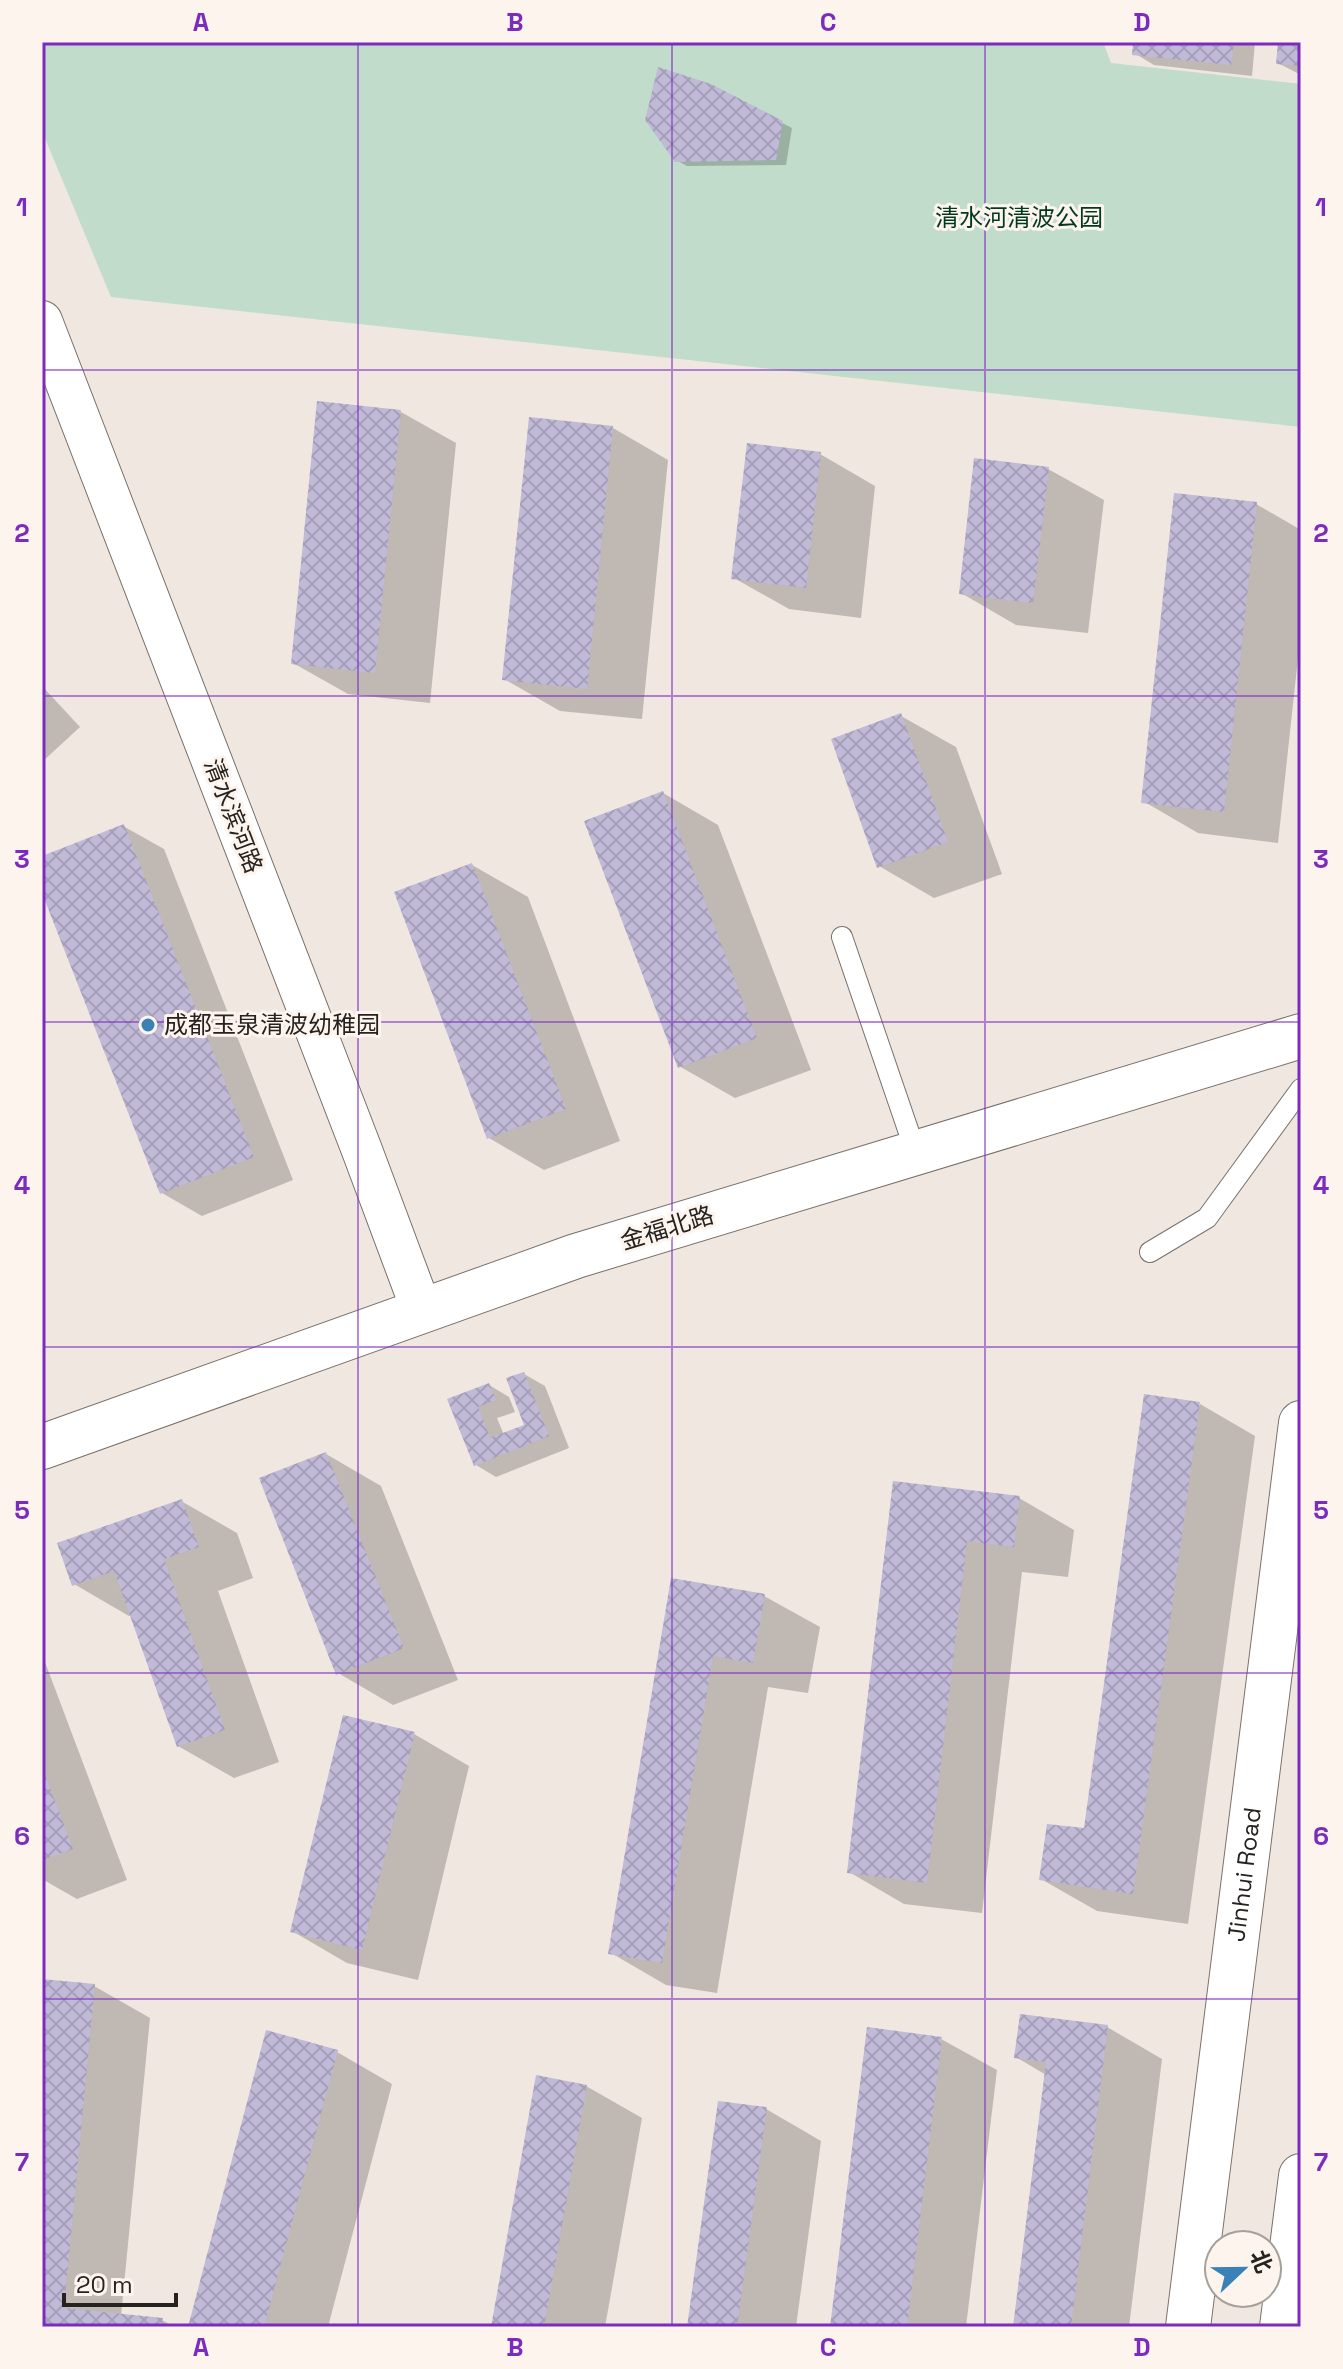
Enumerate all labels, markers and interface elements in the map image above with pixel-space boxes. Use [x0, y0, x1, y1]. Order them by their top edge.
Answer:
text: A [193, 5, 210, 39]
text: B [506, 5, 524, 39]
text: C [820, 5, 836, 39]
text: D [1133, 5, 1151, 39]
text: 1 [16, 190, 28, 224]
text: 1 [1315, 190, 1327, 224]
park label: 清水河清波公园 [935, 202, 1103, 233]
text: 2 [14, 516, 30, 550]
text: 2 [1313, 516, 1329, 550]
street label: 清水滨河路 [197, 754, 269, 877]
text: 3 [14, 842, 30, 876]
text: 3 [1313, 842, 1329, 876]
place label: 成都玉泉清波幼稚园 [164, 1009, 380, 1040]
marker: 成都玉泉清波幼稚园 [139, 1016, 157, 1034]
text: 4 [14, 1168, 30, 1202]
text: 4 [1313, 1168, 1329, 1202]
street label: 金福北路 [616, 1199, 717, 1256]
text: 5 [14, 1493, 30, 1527]
text: 5 [1313, 1493, 1329, 1527]
street label: Jinhui Road [1220, 1805, 1268, 1943]
text: 6 [14, 1819, 30, 1853]
text: 6 [1313, 1819, 1329, 1853]
text: 7 [15, 2145, 29, 2179]
text: 7 [1314, 2145, 1328, 2179]
north arrow [1203, 2229, 1283, 2309]
text: 北 [1244, 2246, 1279, 2277]
scale bar [64, 2257, 176, 2307]
text: 20 m [76, 2269, 133, 2300]
text: A [193, 2330, 210, 2364]
text: B [506, 2330, 524, 2364]
text: C [820, 2330, 836, 2364]
text: D [1133, 2330, 1151, 2364]

